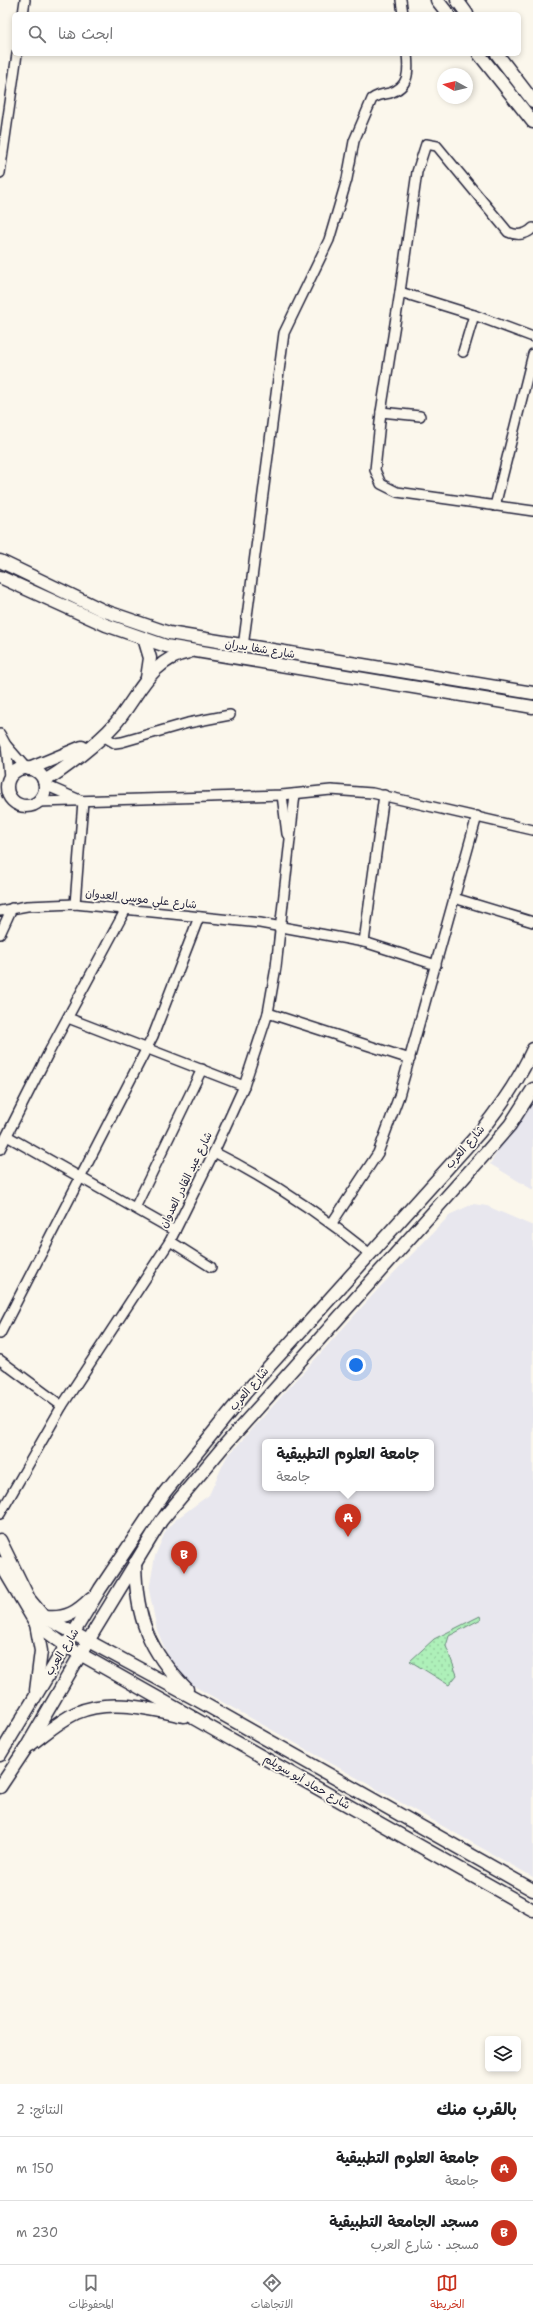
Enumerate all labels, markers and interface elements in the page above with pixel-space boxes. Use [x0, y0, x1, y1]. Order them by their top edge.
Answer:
search box [12, 12, 521, 56]
icon: search [26, 23, 48, 45]
text: ابحث هنا [58, 24, 113, 44]
north arrow [437, 68, 473, 104]
street label: شارع شفا بدران [224, 636, 296, 663]
street label: شارع علي موسى العدوان [84, 886, 198, 915]
street label: شارع العرب [442, 1122, 489, 1173]
street label: شارع عبد القادر العدوان [156, 1129, 217, 1231]
your location [346, 1355, 366, 1375]
street label: شارع العرب [226, 1364, 273, 1415]
popup [262, 1439, 434, 1491]
text: جامعة العلوم التطبيقية [277, 1444, 419, 1464]
text: جامعة [277, 1468, 310, 1485]
pin: A [335, 1504, 361, 1537]
pin: B [171, 1541, 197, 1574]
street label: شارع العرب [42, 1626, 83, 1679]
street label: شارع حماد أبو سويلم [261, 1751, 353, 1814]
map controls [485, 2036, 521, 2072]
button: layers [485, 2036, 521, 2072]
text: بالقرب منك [437, 2098, 517, 2120]
text: النتائج: 2 [16, 2101, 63, 2118]
text: جامعة العلوم التطبيقية [336, 2148, 479, 2168]
text: 150 m [16, 2160, 54, 2177]
text: A [499, 2160, 509, 2177]
text: جامعة [445, 2172, 479, 2189]
text: مسجد الجامعة التطبيقية [329, 2212, 479, 2232]
text: 230 m [16, 2224, 58, 2241]
text: B [500, 2224, 508, 2241]
text: مسجد · شارع العرب [371, 2236, 479, 2253]
tab: المحفوظات [69, 2272, 114, 2314]
tab: الاتجاهات [251, 2272, 293, 2314]
tab: الخريطة [430, 2272, 465, 2314]

